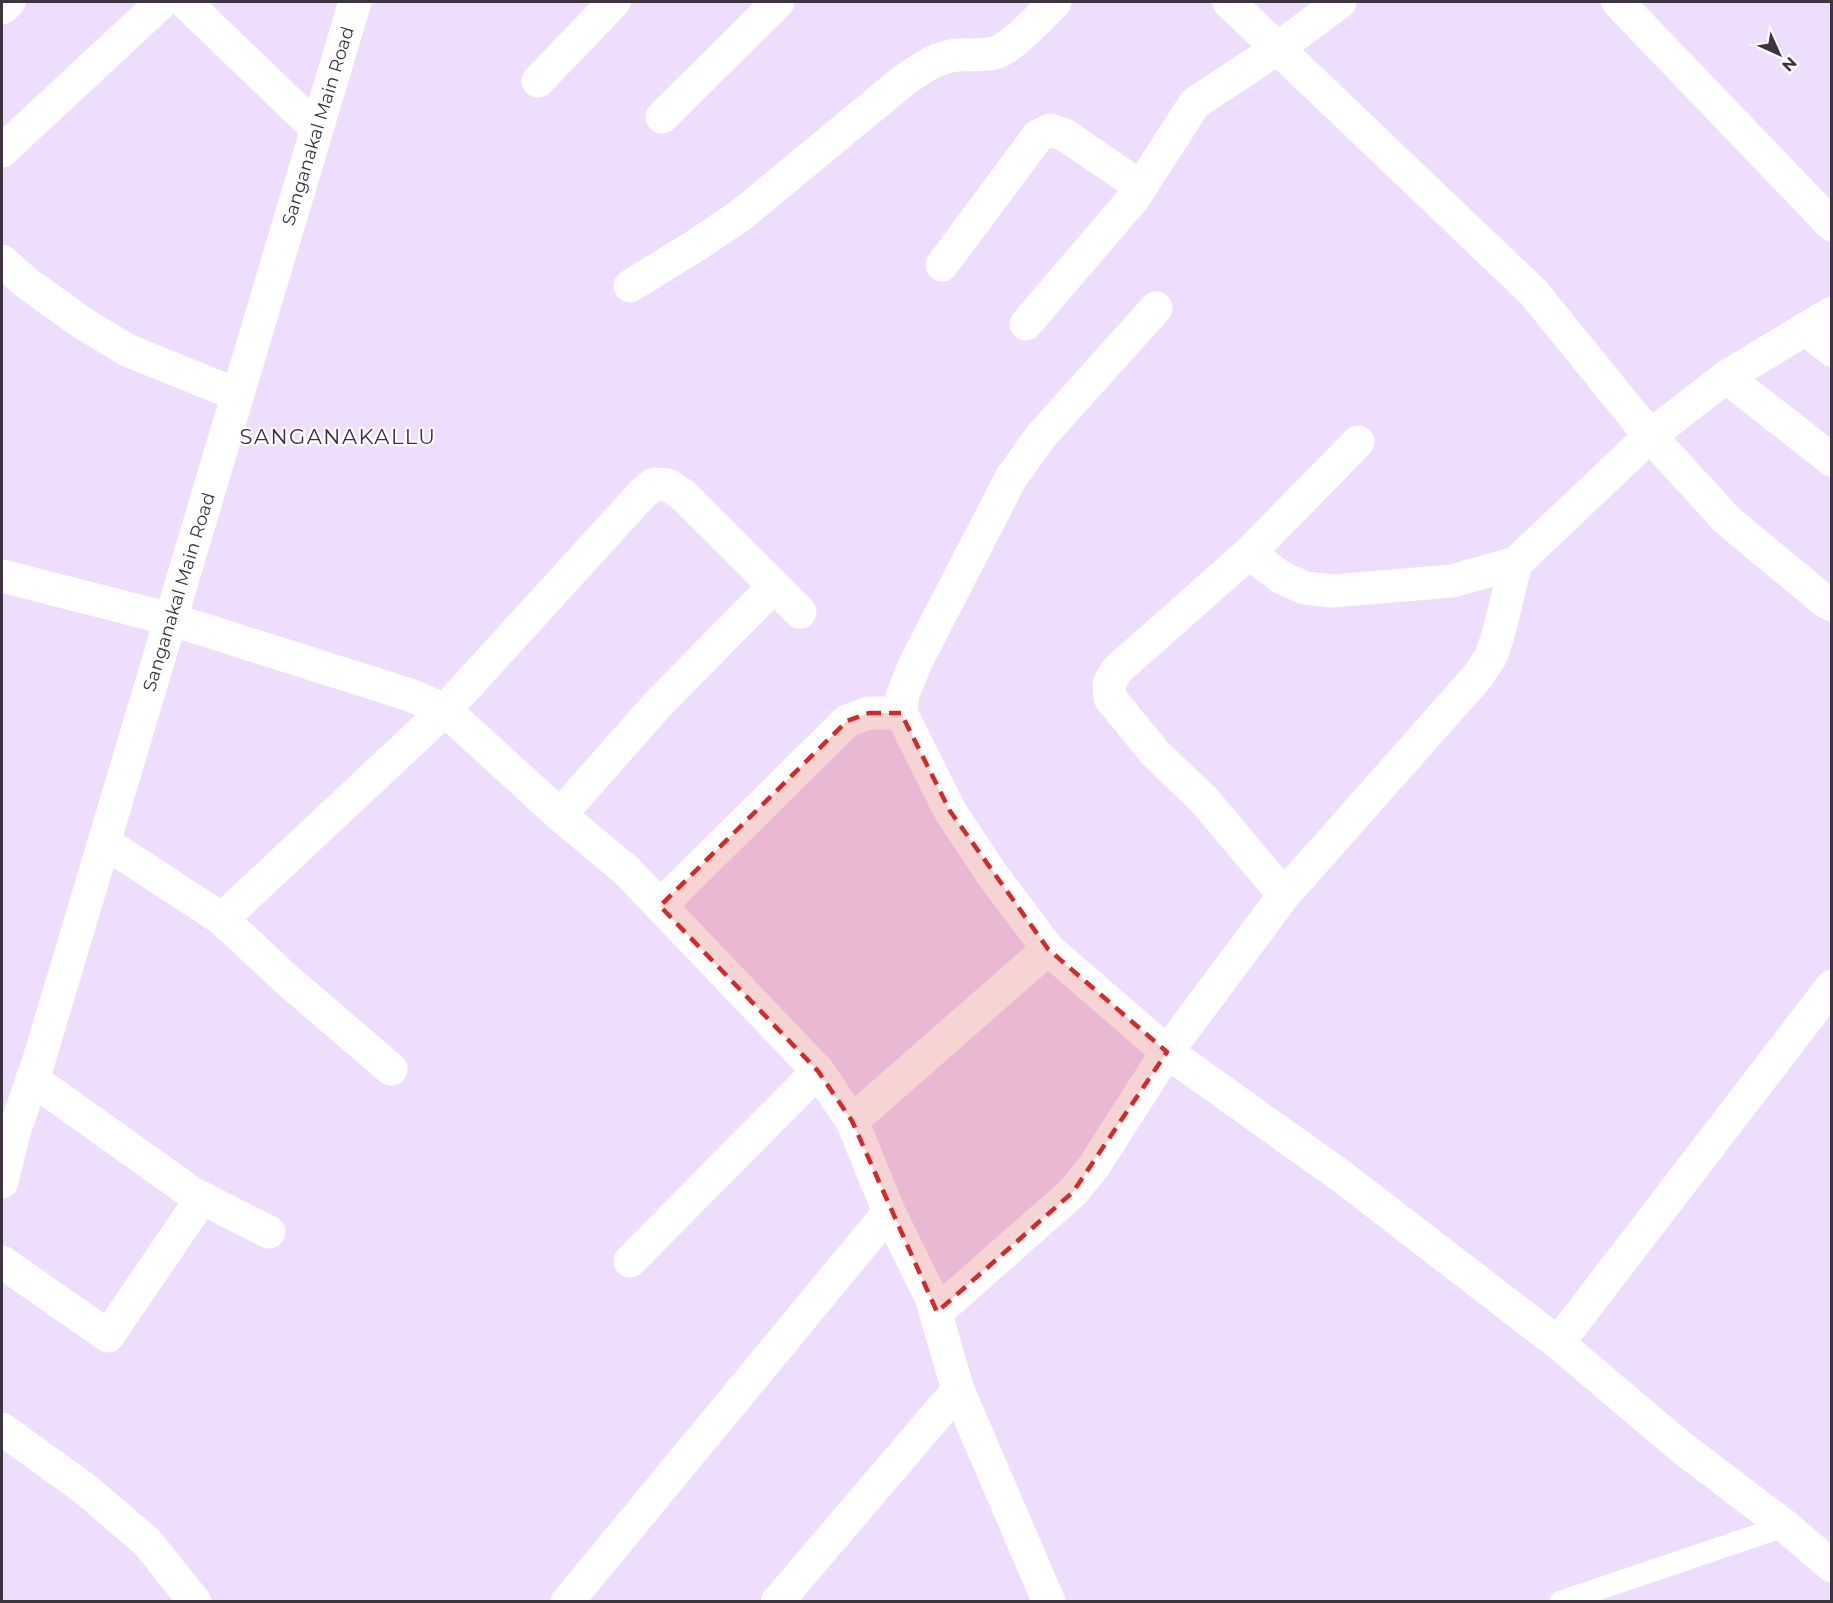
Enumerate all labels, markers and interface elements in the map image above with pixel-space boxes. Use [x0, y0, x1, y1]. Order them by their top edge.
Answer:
street label: Sanganakal Main Road [277, 24, 359, 228]
north arrow [1749, 24, 1809, 84]
text: N [1778, 53, 1801, 76]
district label: SANGANAKALLU [240, 424, 436, 449]
street label: Sanganakal Main Road [138, 490, 220, 694]

